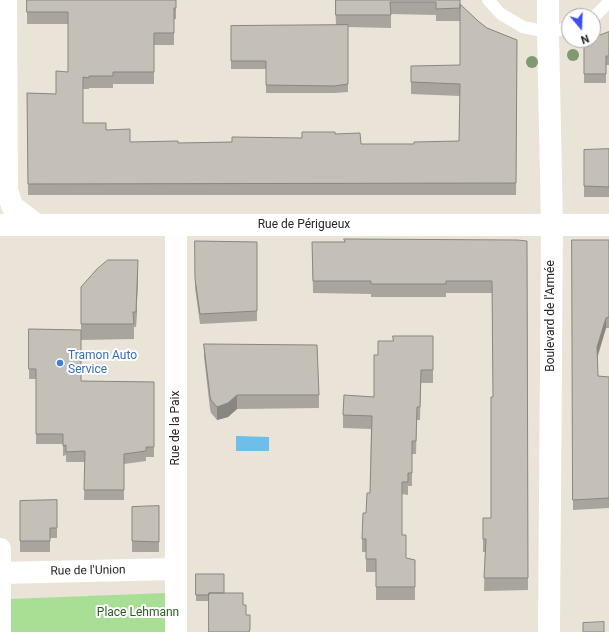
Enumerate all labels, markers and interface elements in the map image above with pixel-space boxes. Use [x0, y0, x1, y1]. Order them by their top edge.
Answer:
north arrow [561, 8, 601, 48]
text: N [579, 31, 591, 46]
street label: Rue de Périgueux [258, 218, 350, 232]
street label: Boulevard de l'Armée [544, 260, 558, 372]
place label: Tramon Auto Service [68, 349, 137, 377]
marker: Tramon Auto Service [55, 358, 65, 368]
street label: Rue de la Paix [169, 391, 183, 465]
street label: Rue de l'Union [50, 563, 126, 579]
park label: Place Lehmann [97, 606, 179, 620]

